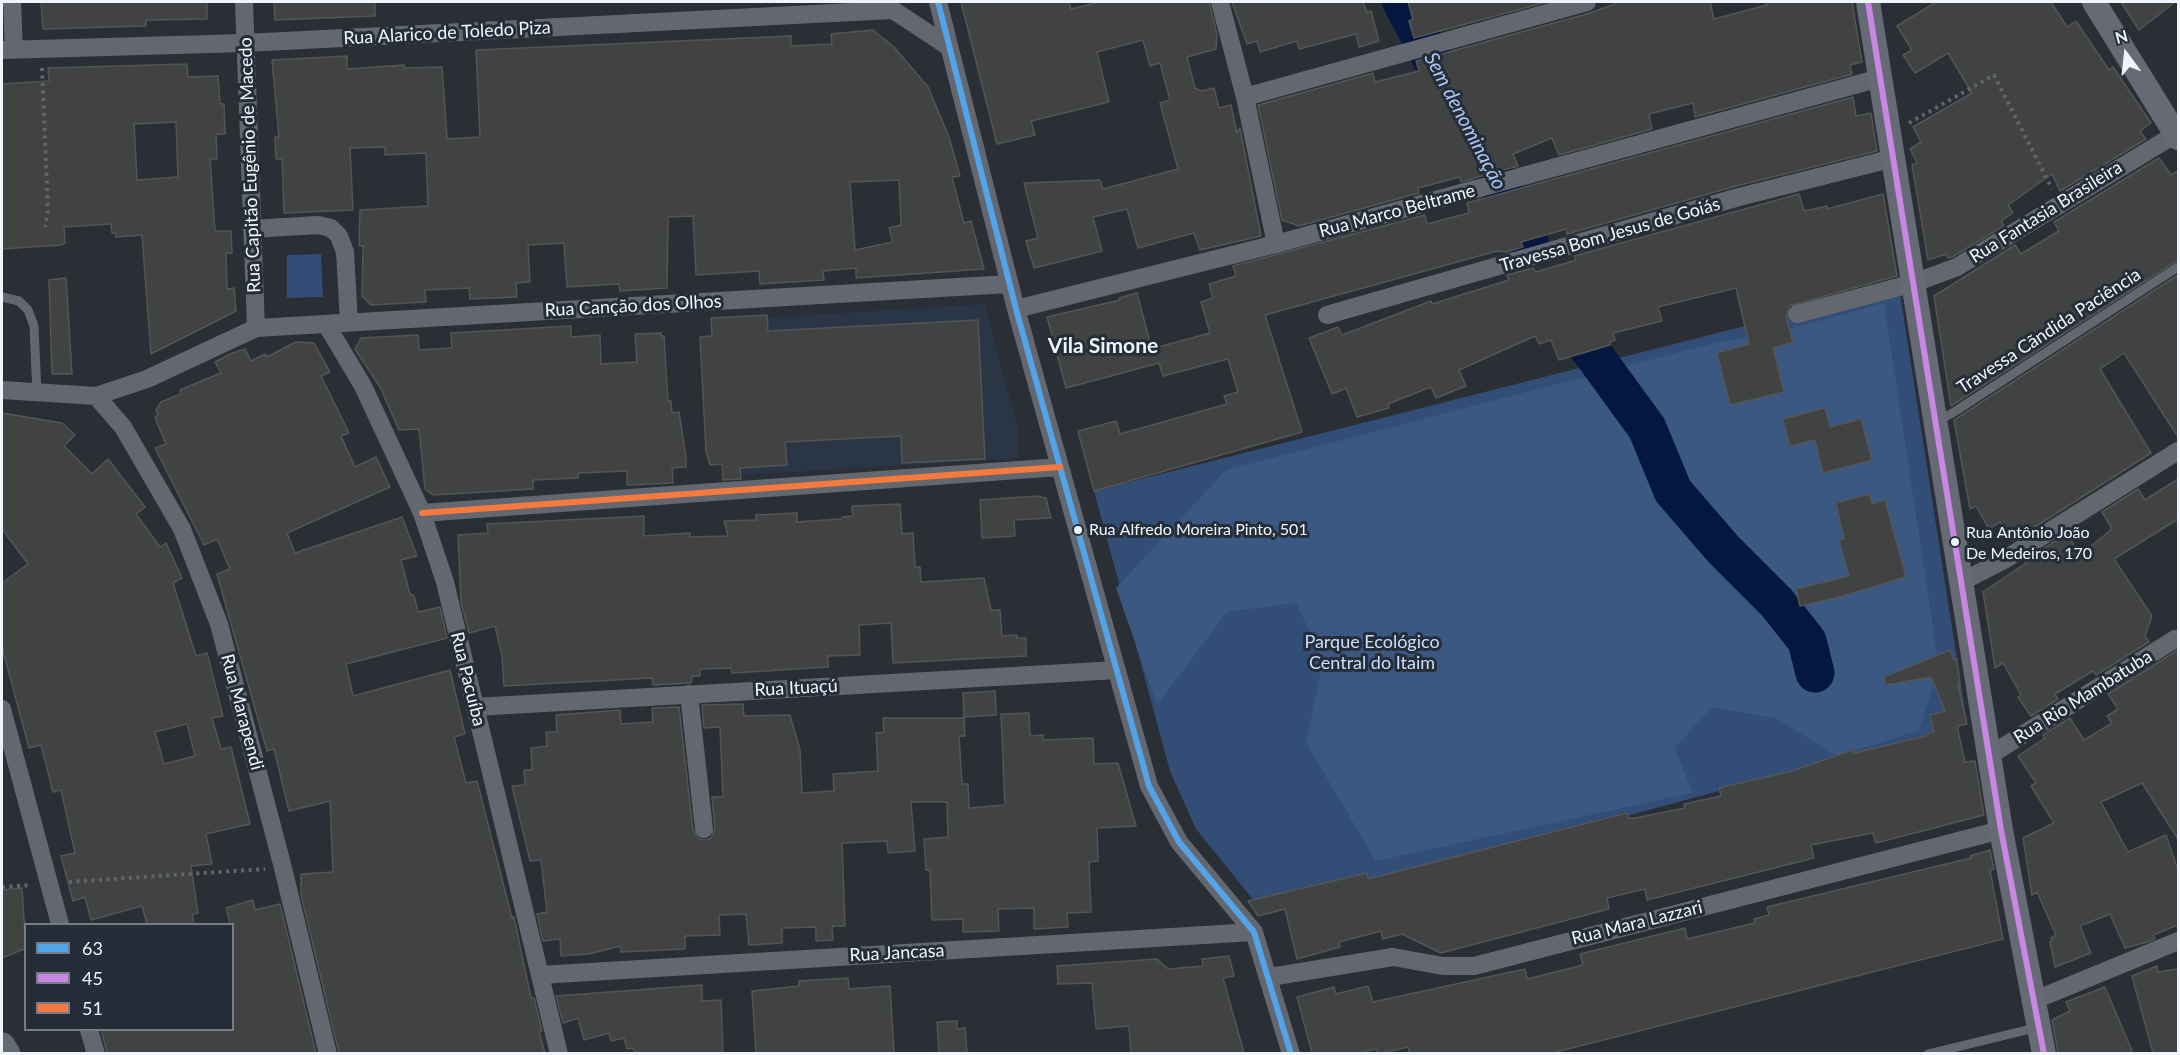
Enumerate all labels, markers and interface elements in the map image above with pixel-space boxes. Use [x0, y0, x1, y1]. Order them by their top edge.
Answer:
street label: Rua Alarico de Toledo Piza [343, 17, 551, 49]
north arrow [2096, 24, 2156, 84]
text: N [2113, 25, 2130, 47]
street label: Rua Capitão Eugênio de Macedo [235, 37, 265, 293]
water label: Sem denominação [1419, 48, 1511, 194]
street label: Rua Fantasia Brasileira [1966, 156, 2126, 268]
street label: Rua Marco Beltrame [1317, 180, 1477, 242]
street label: Travessa Bom Jesus de Goiás [1497, 193, 1723, 277]
street label: Travessa Cãndida Paciência [1953, 264, 2145, 398]
street label: Rua Canção dos Olhos [544, 291, 722, 321]
district label: Vila Simone [1048, 333, 1158, 359]
place label: Rua Alfredo Moreira Pinto, 501 [1089, 520, 1308, 540]
place label: Rua Antônio João De Medeiros, 170 [1966, 523, 2092, 561]
marker: Rua Alfredo Moreira Pinto, 501 [1072, 524, 1084, 536]
marker: Rua Antônio João De Medeiros, 170 [1949, 536, 1961, 548]
street label: Rua Pacuíba [446, 630, 490, 728]
park label: Parque Ecológico Central do Itaim [1304, 631, 1440, 674]
street label: Rua Rio Mambatuba [2010, 646, 2156, 748]
street label: Rua Marapendi [216, 652, 268, 772]
street label: Rua Ituaçú [754, 675, 838, 701]
street label: Rua Mara Lazzari [1569, 896, 1705, 950]
legend [24, 923, 234, 1031]
text: 63 [82, 937, 103, 959]
street label: Rua Jancasa [849, 940, 945, 966]
text: 45 [82, 967, 103, 989]
text: 51 [82, 997, 103, 1019]

